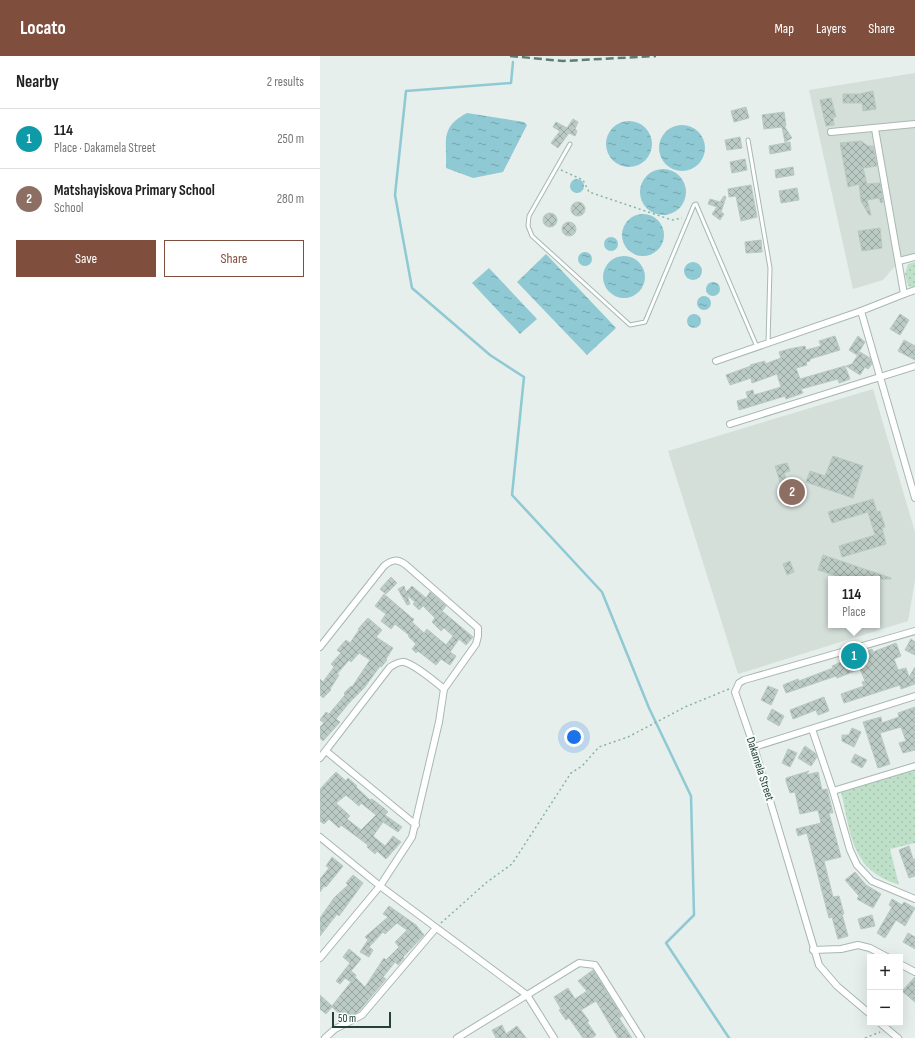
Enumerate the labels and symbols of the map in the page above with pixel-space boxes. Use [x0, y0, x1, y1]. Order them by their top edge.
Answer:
pin: 2 [779, 477, 805, 507]
pin: 1 [841, 641, 867, 671]
your location [564, 727, 584, 747]
street label: Dakamela Street [743, 735, 777, 803]
scale bar [332, 1010, 391, 1029]

